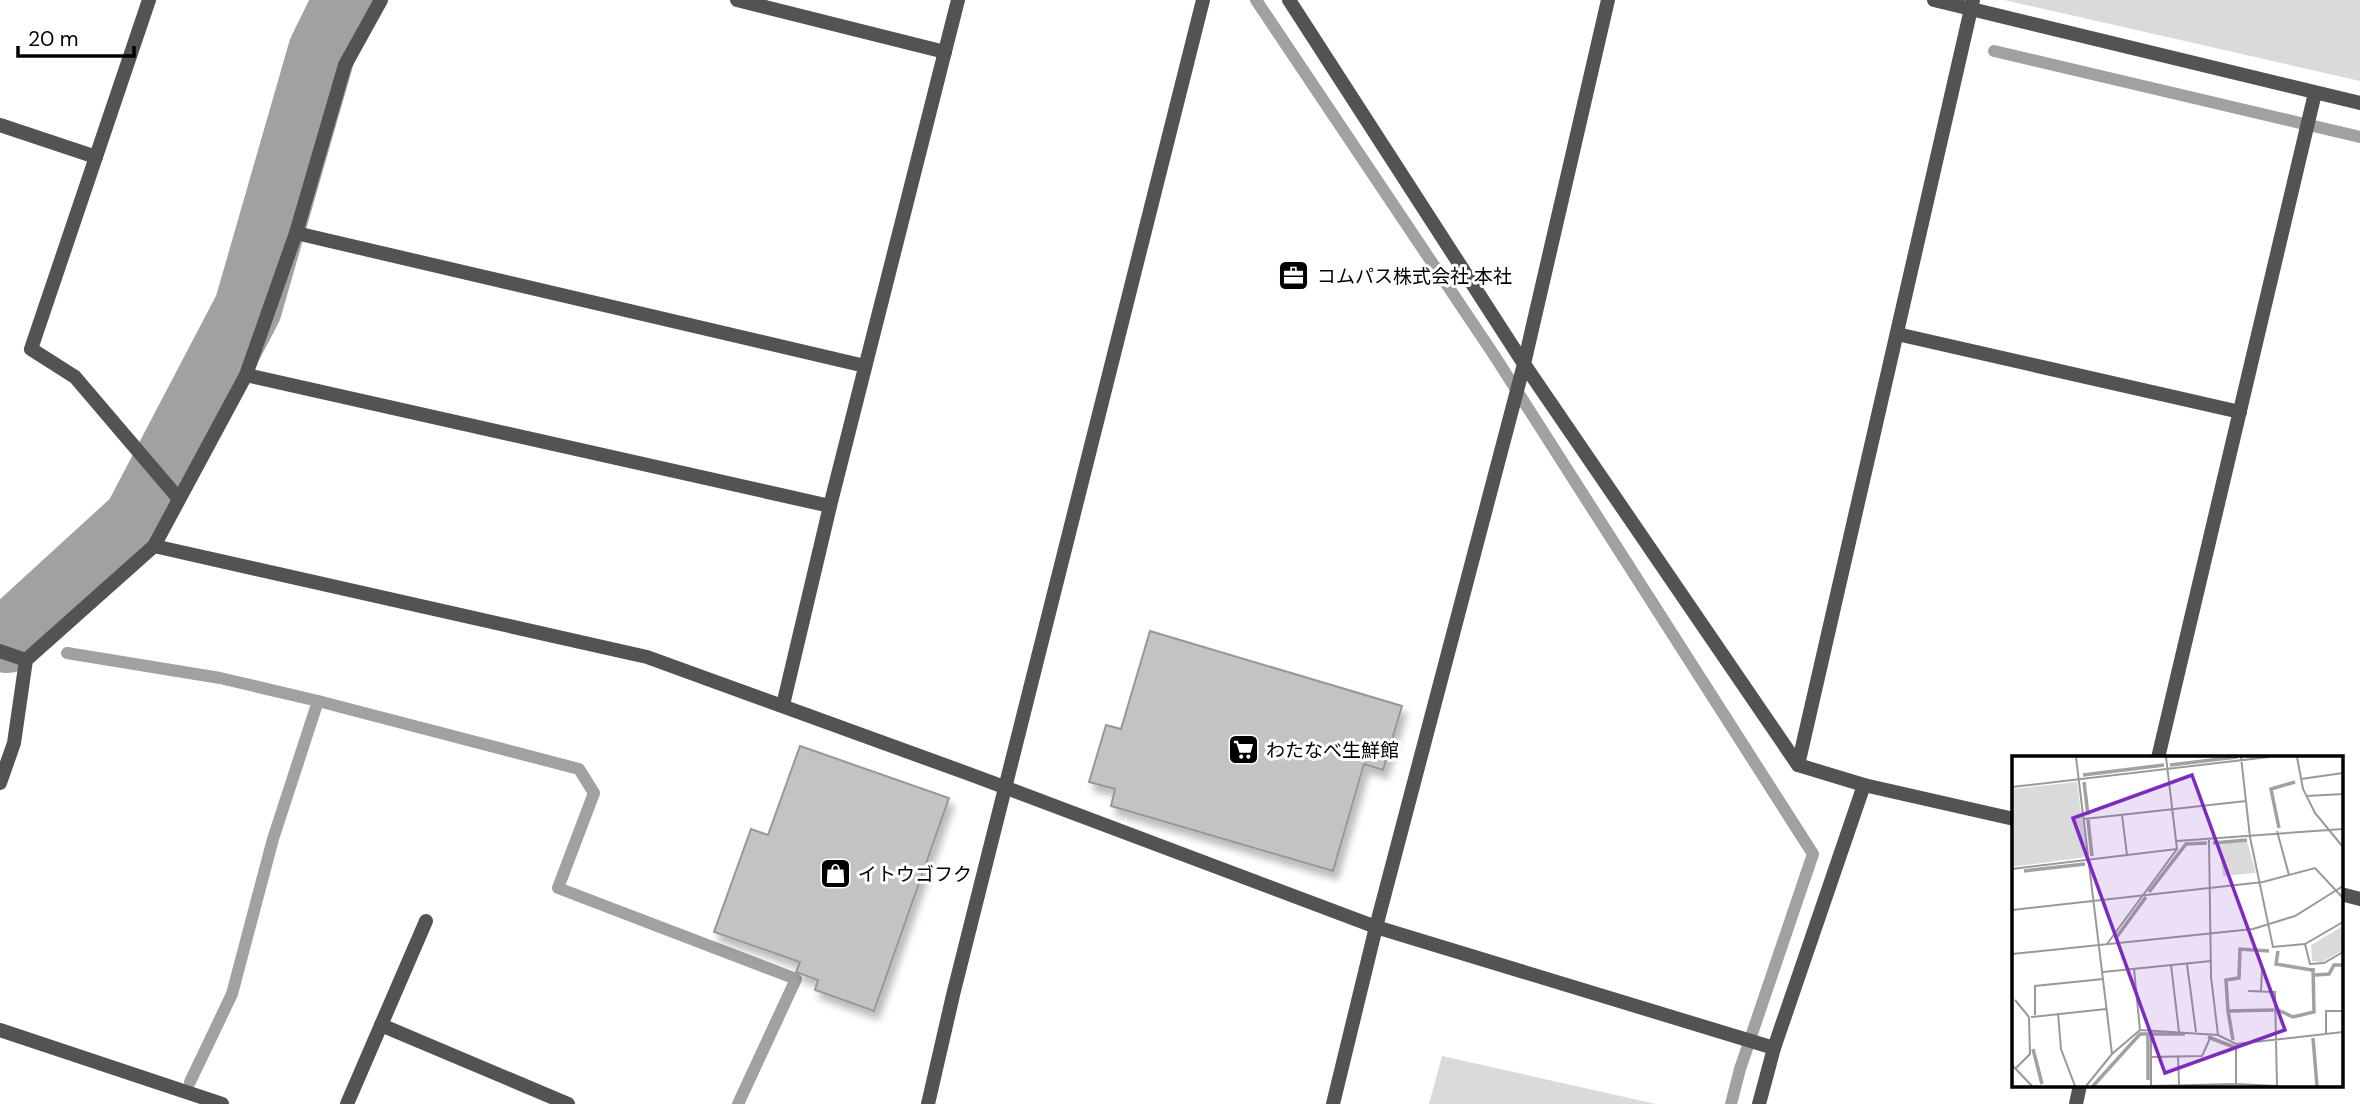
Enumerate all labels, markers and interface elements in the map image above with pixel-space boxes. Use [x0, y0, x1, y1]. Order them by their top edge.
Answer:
scale bar [18, 14, 133, 58]
text: 20 m [28, 25, 79, 53]
office icon: コムパス株式会社 本社 [1277, 259, 1311, 293]
place label: コムパス株式会社 本社 [1317, 264, 1512, 289]
supermarket icon: わたなべ生鮮館 [1226, 733, 1260, 767]
place label: わたなべ生鮮館 [1266, 738, 1399, 763]
inset map [2012, 756, 2342, 1086]
shop icon: イトウゴフク [818, 857, 852, 891]
place label: イトウゴフク [858, 862, 972, 887]

